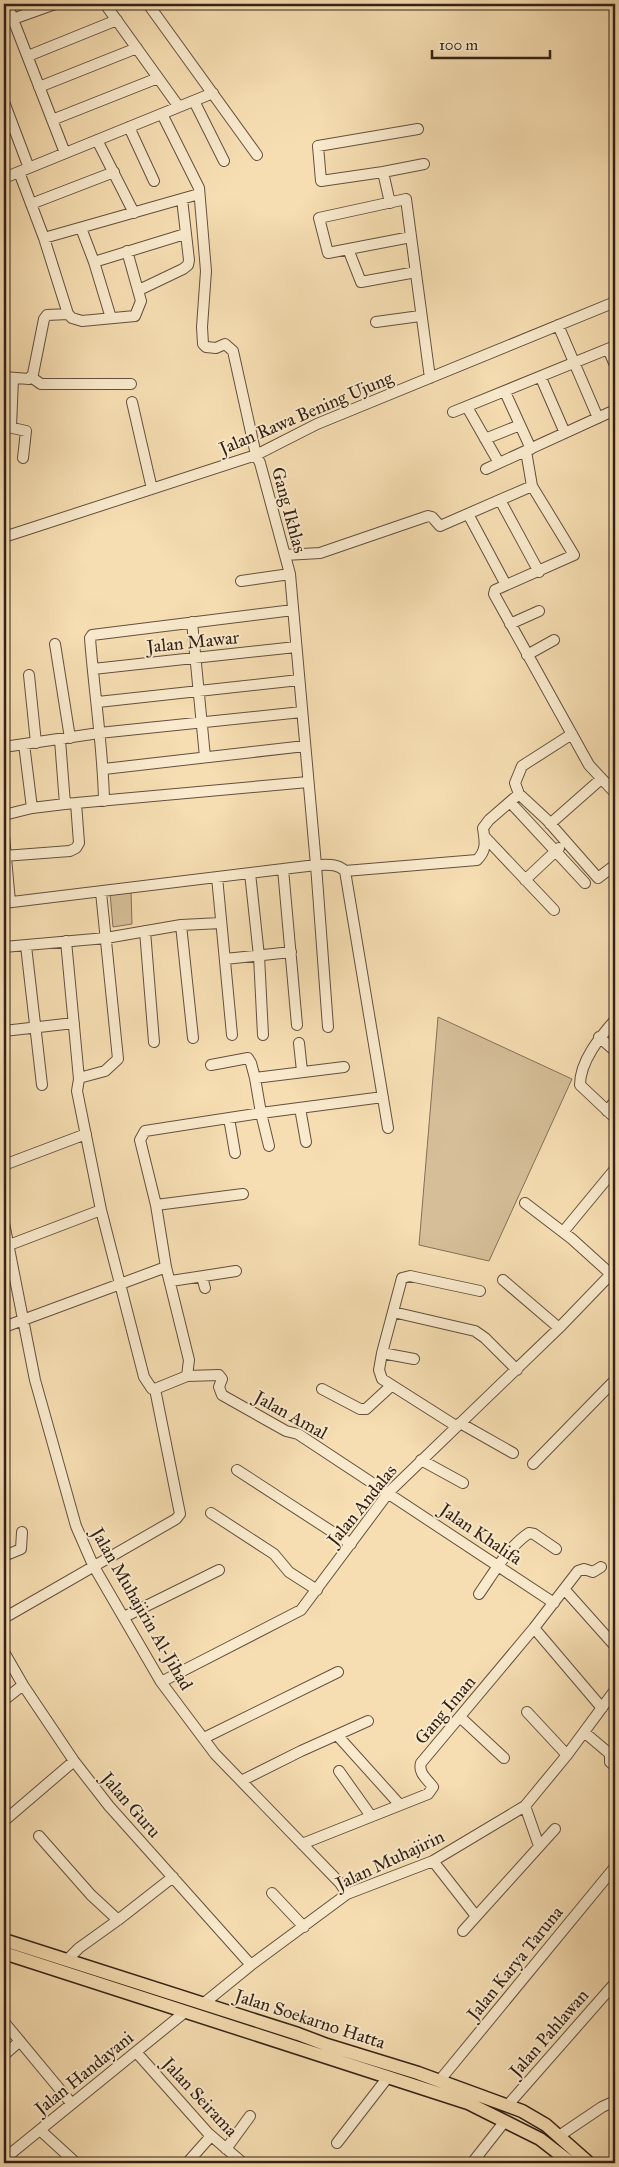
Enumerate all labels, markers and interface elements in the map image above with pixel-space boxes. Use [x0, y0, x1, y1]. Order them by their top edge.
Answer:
scale bar [432, 28, 549, 60]
text: 100 m [439, 36, 479, 54]
street label: Jalan Rawa Bening Ujung [214, 366, 397, 461]
street label: Gang Ikhlas [266, 465, 311, 556]
street label: Jalan Mawar [144, 626, 241, 659]
street label: Jalan Amal [248, 1385, 332, 1445]
street label: Jalan Andalas [321, 1460, 402, 1552]
street label: Jalan Khalifa [433, 1497, 527, 1571]
street label: Jalan Muhajirin Al-Jihad [85, 1522, 198, 1695]
street label: Gang Iman [410, 1671, 481, 1749]
street label: Jalan Guru [94, 1766, 166, 1843]
street label: Jalan Muhajirin [331, 1825, 448, 1896]
street label: Jalan Karya Taruna [461, 1901, 569, 2027]
street label: Jalan Soekarno Hatta [230, 1984, 388, 2055]
street label: Jalan Pahlawan [503, 1984, 594, 2084]
street label: Jalan Handayani [29, 2026, 138, 2122]
street label: Jalan Seirama [156, 2051, 243, 2142]

